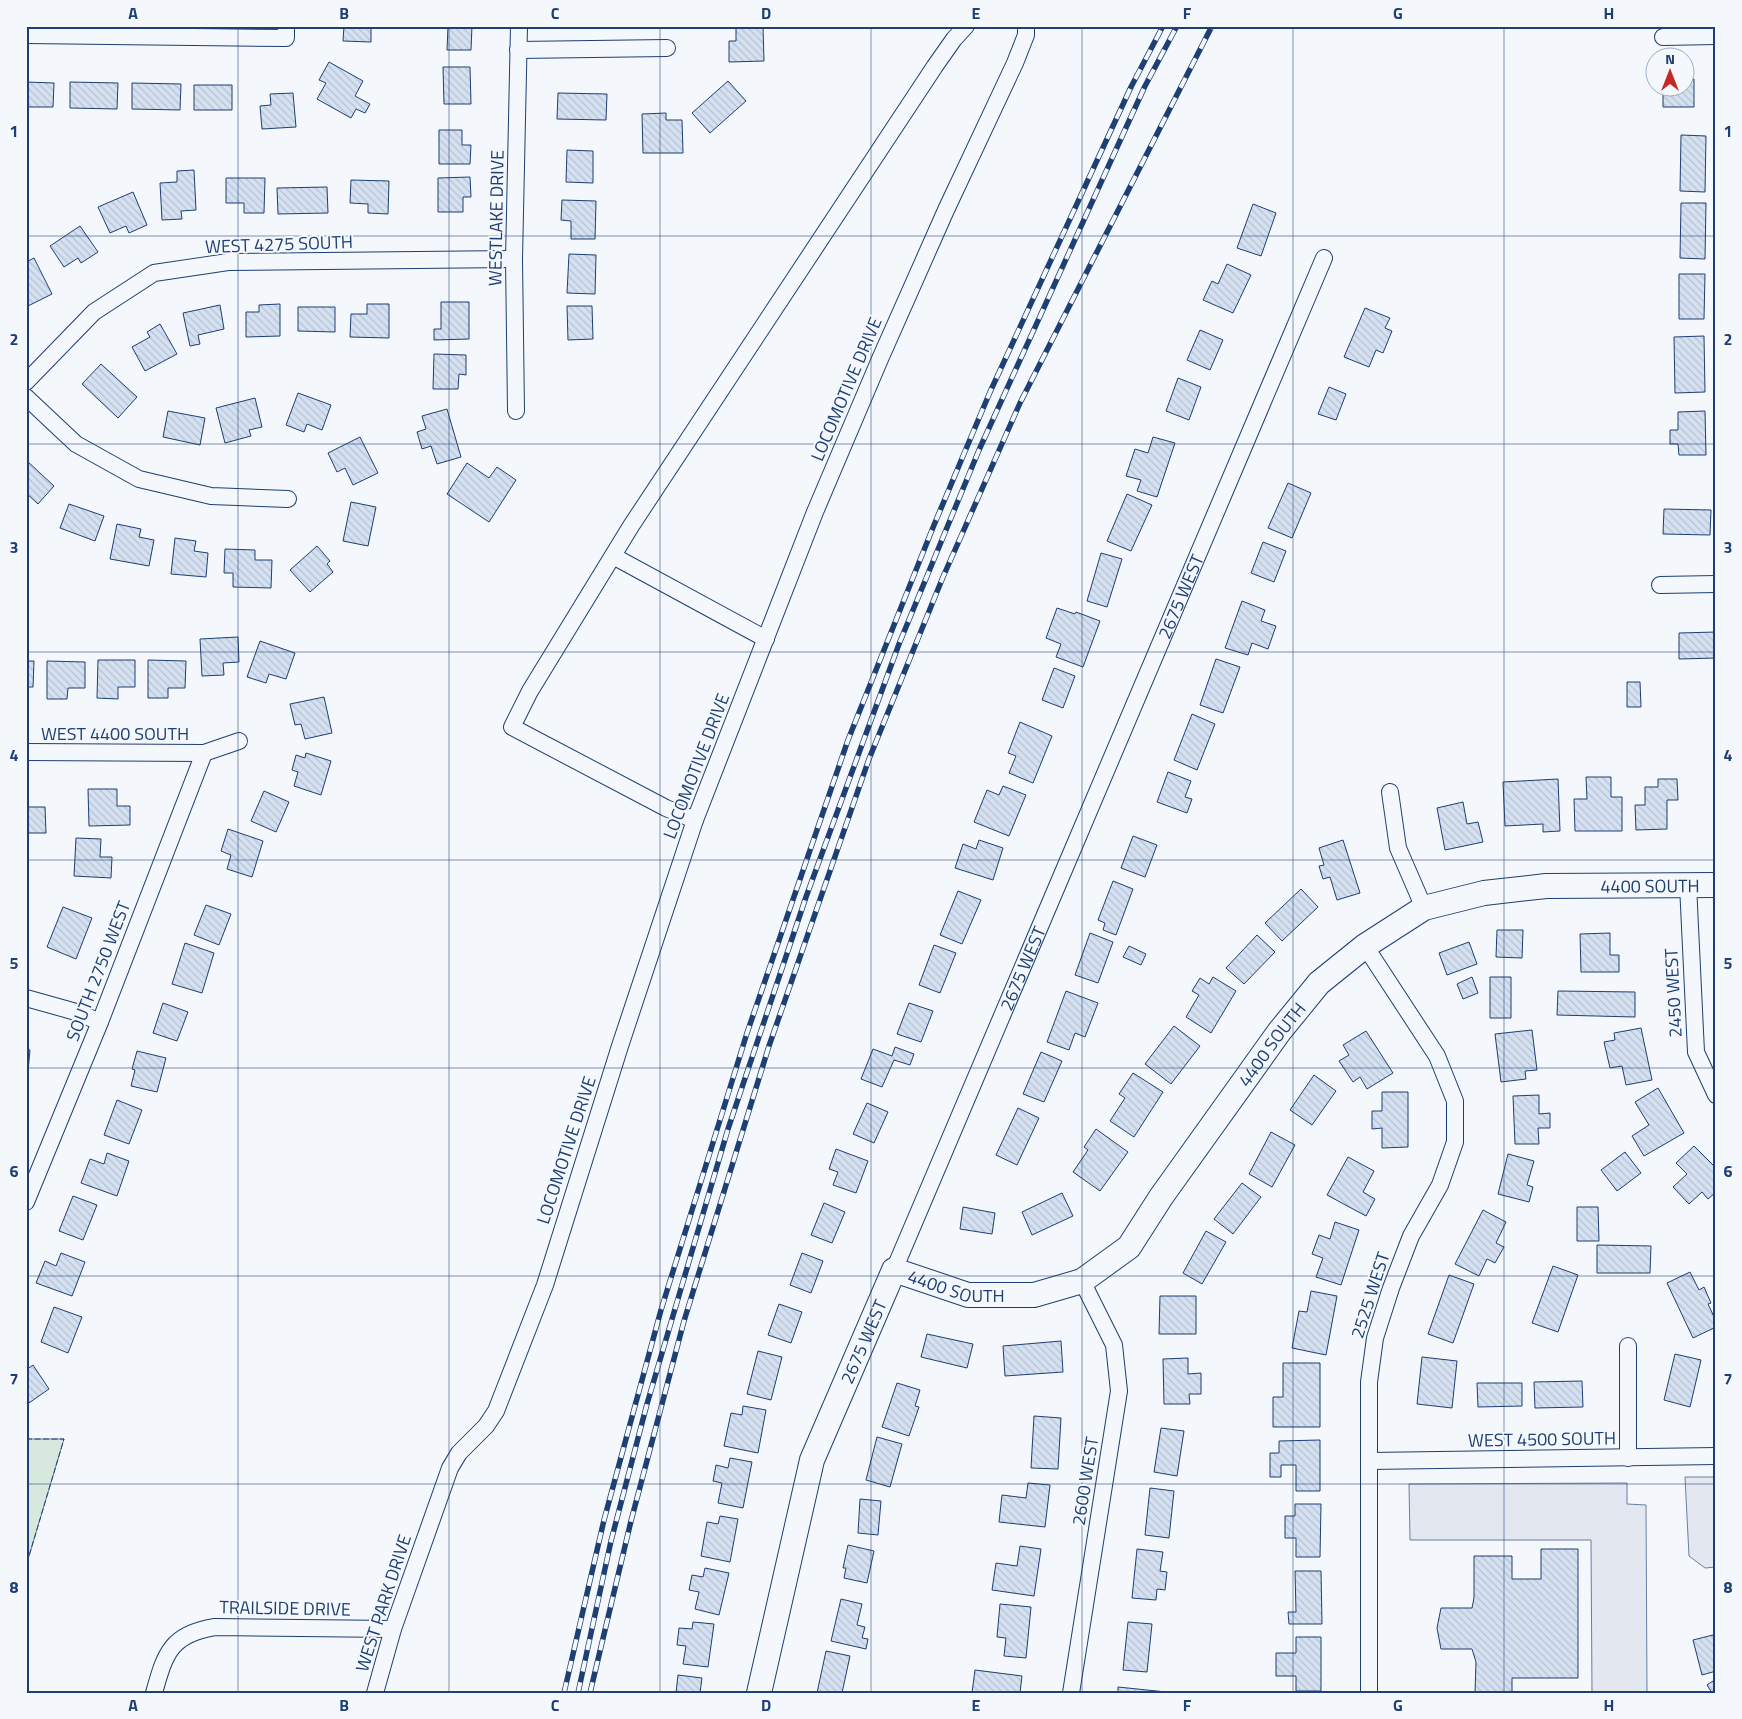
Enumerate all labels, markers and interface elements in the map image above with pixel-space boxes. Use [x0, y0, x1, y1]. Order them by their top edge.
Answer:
text: A [128, 1, 138, 25]
text: B [339, 1, 349, 25]
text: C [551, 1, 560, 25]
text: D [761, 1, 771, 25]
text: E [972, 1, 981, 25]
text: F [1183, 1, 1192, 25]
text: G [1393, 1, 1403, 25]
text: H [1604, 1, 1614, 25]
north arrow [1644, 48, 1694, 98]
text: N [1665, 48, 1675, 69]
text: 1 [10, 119, 18, 143]
text: 1 [1724, 119, 1732, 143]
street label: WESTLAKE DRIVE [481, 150, 511, 286]
street label: WEST 4275 SOUTH [204, 228, 354, 260]
street label: LOCOMOTIVE DRIVE [803, 313, 889, 465]
text: 2 [10, 327, 18, 351]
text: 2 [1724, 327, 1732, 351]
text: 3 [10, 535, 18, 559]
text: 3 [1724, 535, 1732, 559]
street label: 2675 WEST [1150, 549, 1210, 643]
street label: LOCOMOTIVE DRIVE [656, 689, 736, 843]
street label: WEST 4400 SOUTH [41, 720, 189, 747]
text: 4 [10, 743, 19, 767]
text: 4 [1724, 743, 1733, 767]
street label: 4400 SOUTH [1600, 872, 1700, 899]
street label: SOUTH 2750 WEST [59, 897, 137, 1045]
street label: 2675 WEST [992, 921, 1052, 1015]
street label: 2450 WEST [1657, 947, 1689, 1038]
text: 5 [10, 951, 19, 975]
text: 5 [1724, 951, 1733, 975]
street label: 4400 SOUTH [1231, 996, 1312, 1092]
street label: LOCOMOTIVE DRIVE [529, 1073, 603, 1227]
text: 6 [10, 1159, 19, 1183]
text: 6 [1724, 1159, 1733, 1183]
street label: 2525 WEST [1343, 1248, 1397, 1342]
street label: 4400 SOUTH [904, 1262, 1005, 1309]
street label: 2675 WEST [833, 1295, 893, 1388]
text: 7 [10, 1367, 18, 1391]
text: 7 [1724, 1367, 1732, 1391]
street label: WEST 4500 SOUTH [1468, 1424, 1616, 1454]
street label: 2600 WEST [1065, 1434, 1105, 1527]
street label: WEST PARK DRIVE [348, 1531, 418, 1675]
text: 8 [10, 1575, 19, 1599]
text: 8 [1724, 1575, 1733, 1599]
street label: TRAILSIDE DRIVE [219, 1593, 351, 1623]
text: A [128, 1693, 138, 1717]
text: B [339, 1693, 349, 1717]
text: C [551, 1693, 560, 1717]
text: D [761, 1693, 771, 1717]
text: E [972, 1693, 981, 1717]
text: F [1183, 1693, 1192, 1717]
text: G [1393, 1693, 1403, 1717]
text: H [1604, 1693, 1614, 1717]

